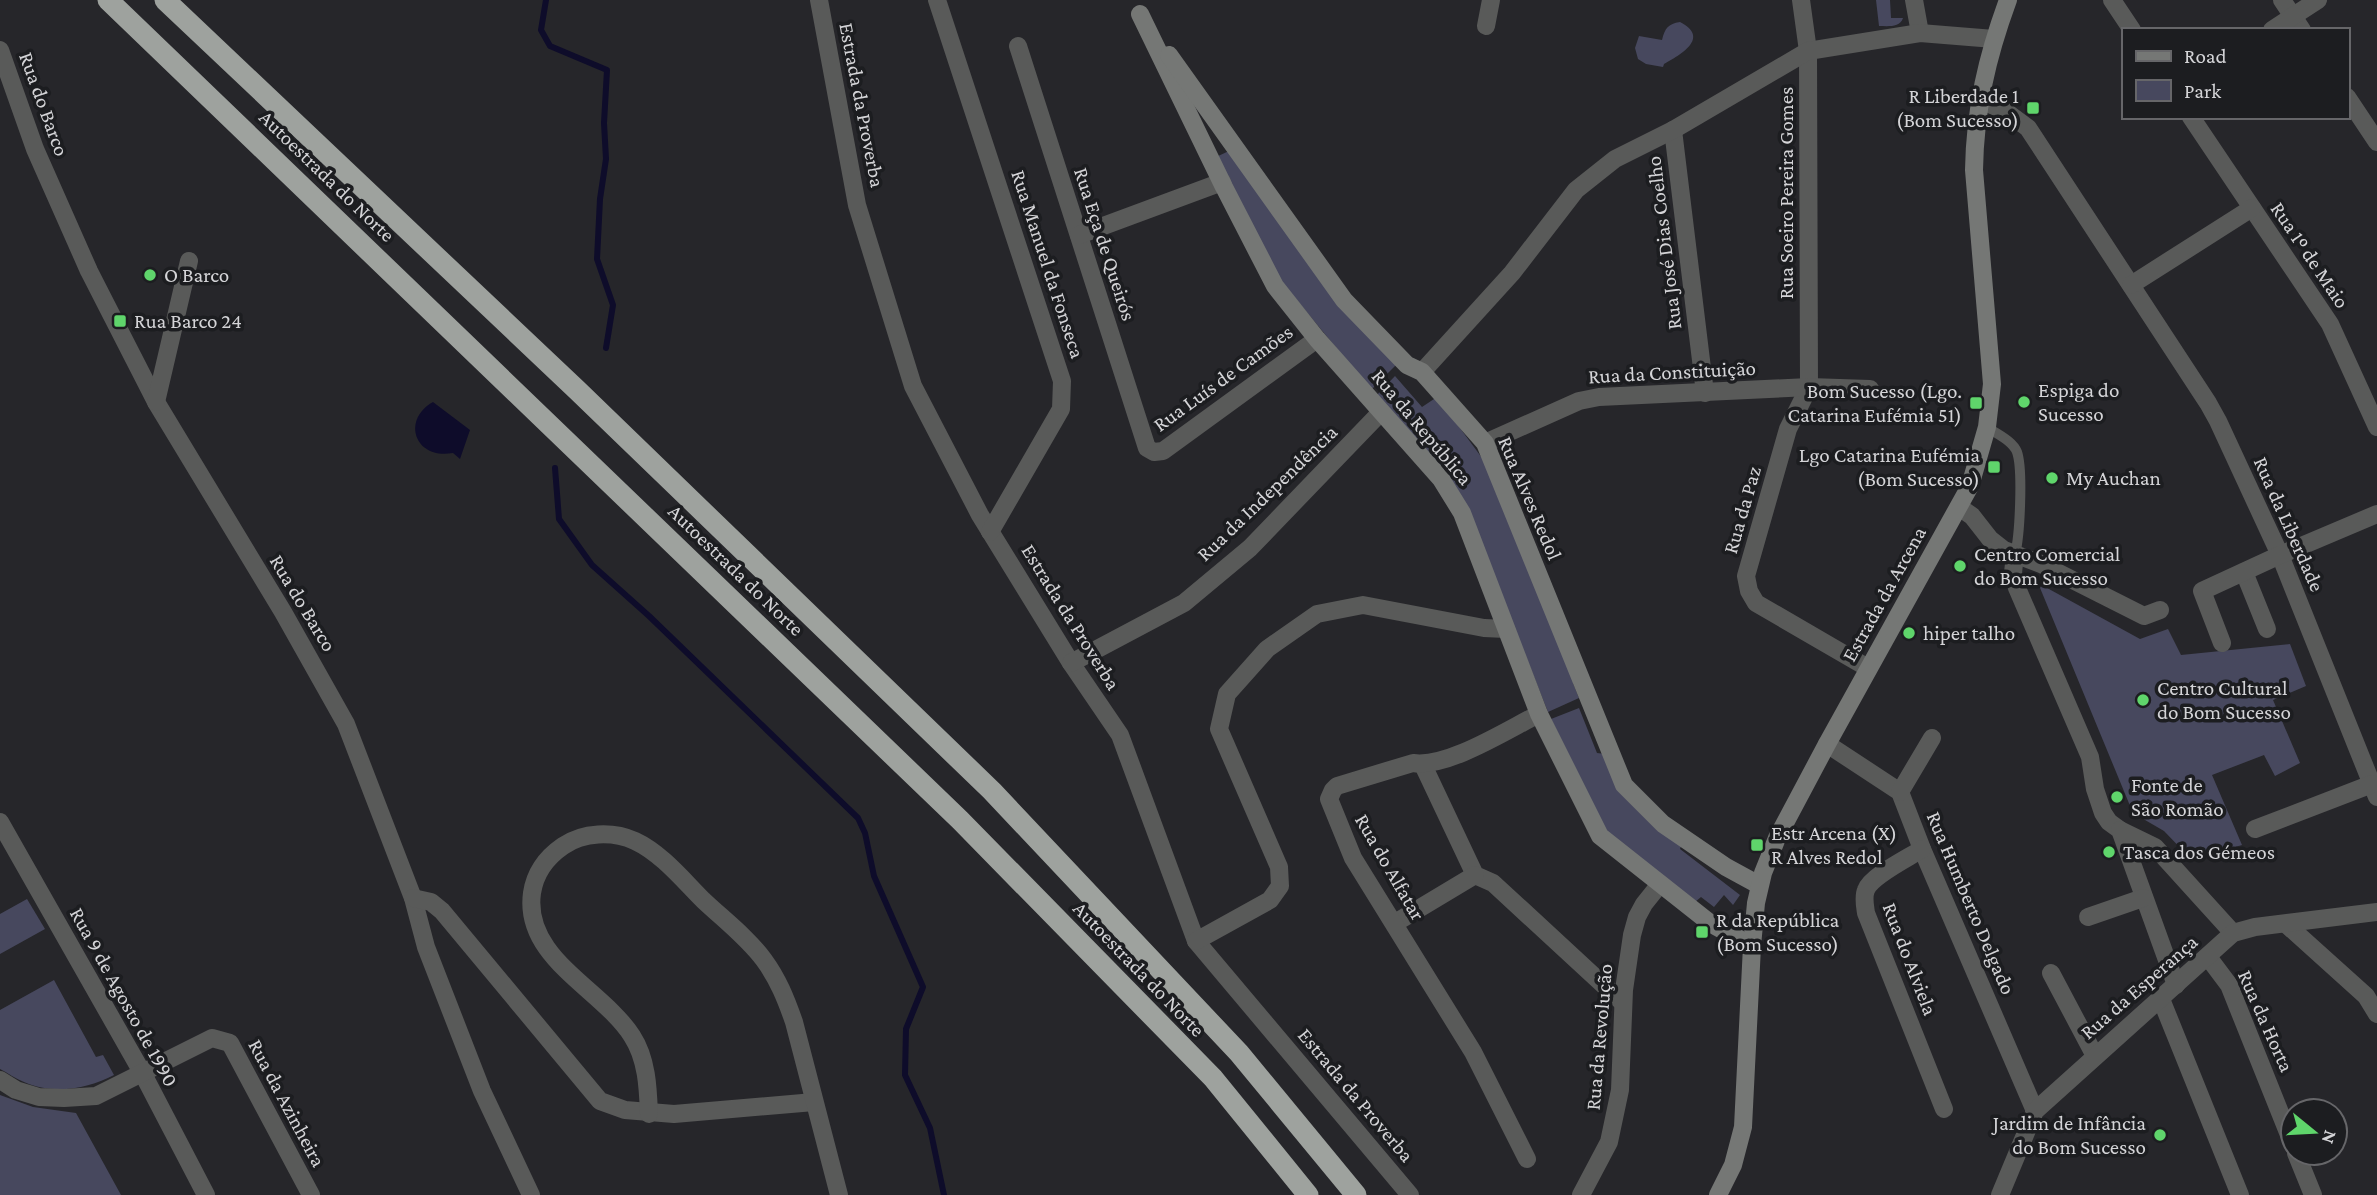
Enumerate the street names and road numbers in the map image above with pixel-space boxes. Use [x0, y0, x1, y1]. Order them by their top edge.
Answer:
street label: Estrada da Proverba [834, 21, 890, 190]
street label: Rua do Barco [14, 49, 74, 159]
street label: Rua Soeiro Pereira Gomes [1774, 87, 1798, 299]
street label: Autoestrada do Norte [254, 105, 400, 247]
street label: Rua José Dias Coelho [1641, 155, 1687, 331]
street label: Rua Eça de Queirós [1069, 164, 1141, 324]
street label: Rua Manuel da Fonseca [1006, 167, 1090, 361]
street label: Rua 1º de Maio [2266, 197, 2354, 313]
street label: Rua Luís de Camões [1149, 319, 1297, 437]
street label: Rua da Constituição [1587, 356, 1757, 388]
street label: Rua da República [1367, 364, 1478, 490]
street label: Rua da Independência [1192, 420, 1342, 566]
street label: Rua Alves Redol [1493, 432, 1567, 564]
street label: Rua da Liberdade [2249, 453, 2329, 595]
street label: Rua da Paz [1718, 463, 1766, 556]
street label: Autoestrada do Norte [663, 499, 809, 641]
street label: Estrada da Arcena [1837, 522, 1931, 666]
street label: Estrada da Proverba [1016, 540, 1126, 695]
street label: Rua do Barco [265, 550, 341, 656]
street label: Rua Humberto Delgado [1922, 808, 2020, 998]
street label: Rua do Alfatar [1350, 809, 1430, 925]
street label: Autoestrada do Norte [1068, 896, 1210, 1042]
street label: Rua do Alviela [1878, 899, 1943, 1019]
street label: Rua 9 de Agosto de 1990 [65, 903, 183, 1091]
street label: Rua da Esperança [2076, 929, 2203, 1044]
street label: Rua da Revolução [1581, 963, 1617, 1111]
street label: Rua da Horta [2233, 966, 2299, 1076]
street label: Estrada da Proverba [1293, 1023, 1419, 1167]
street label: Rua da Azinheira [243, 1035, 331, 1171]

